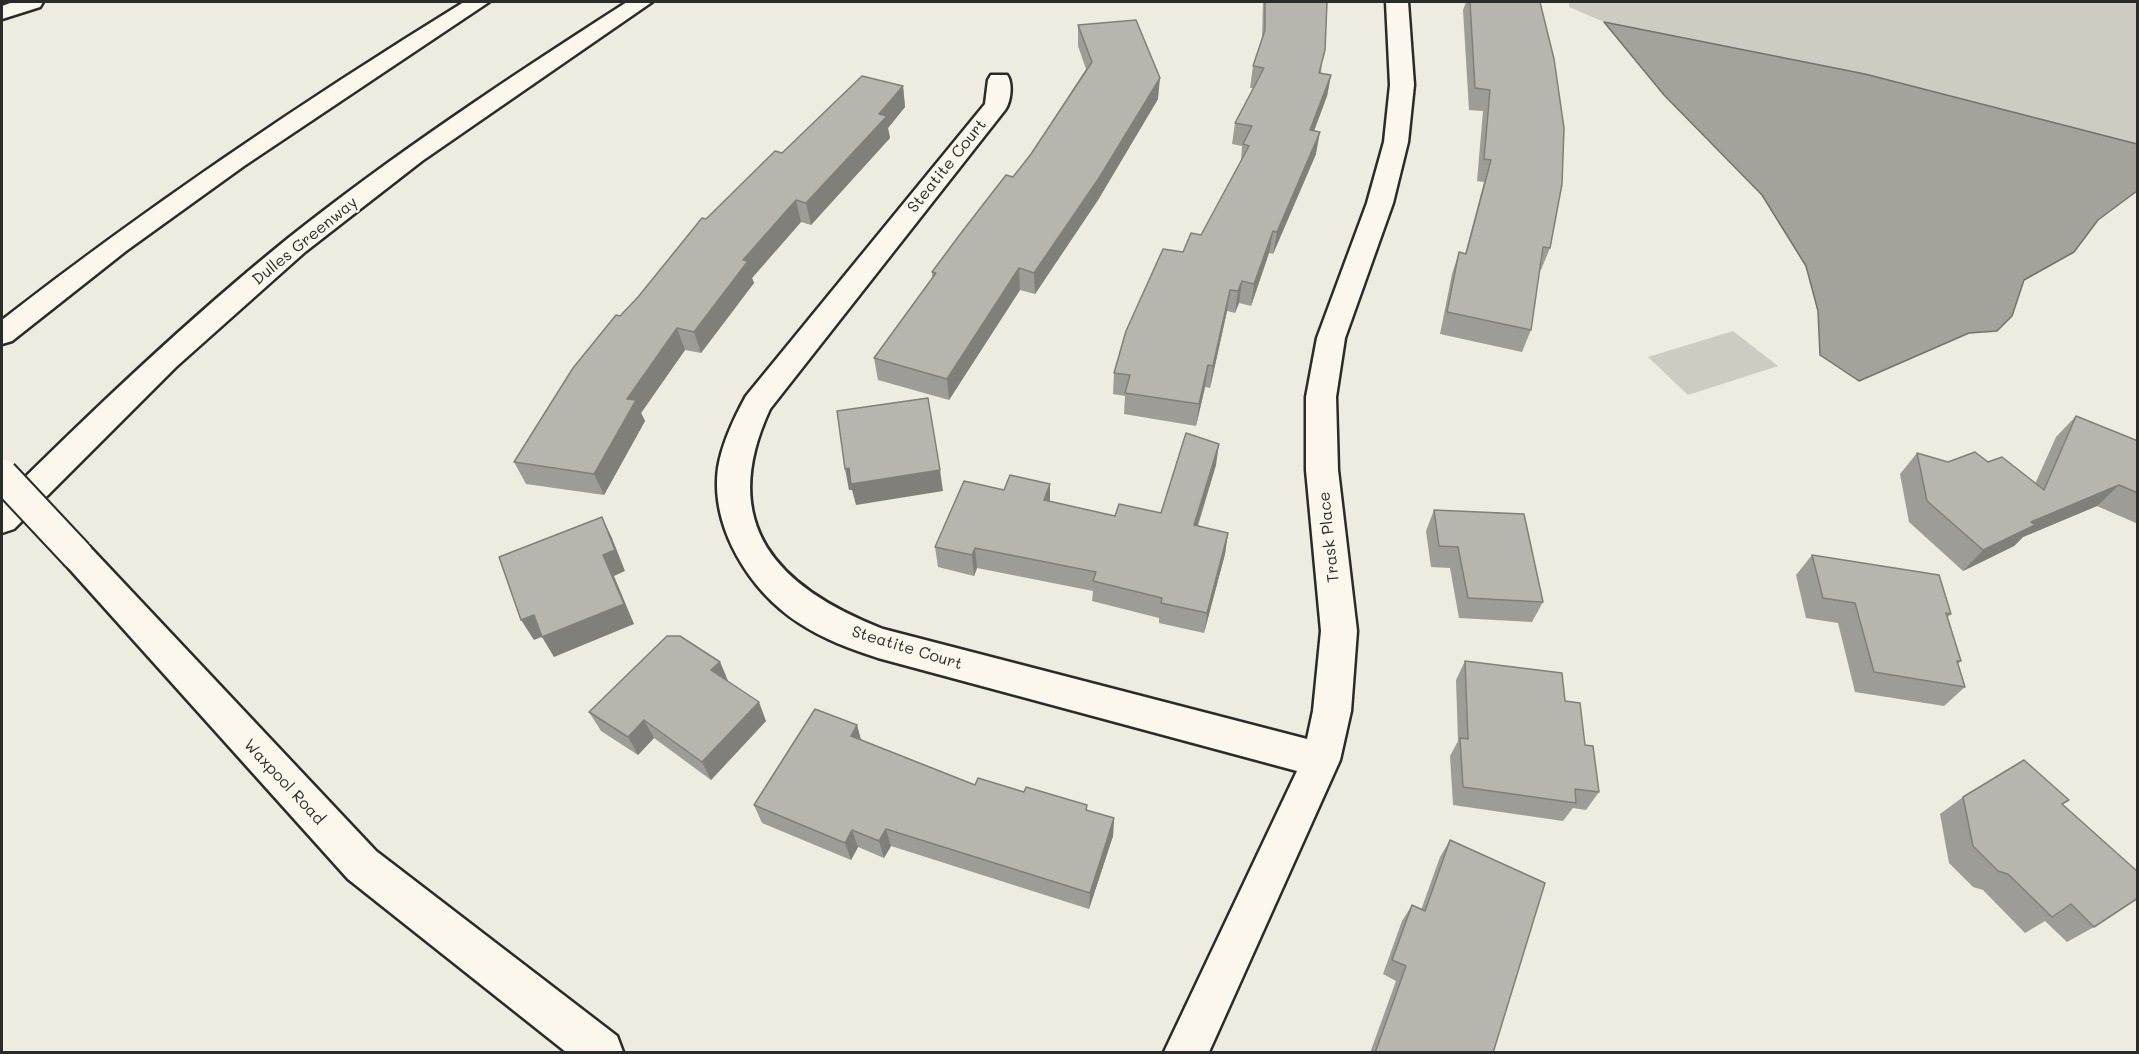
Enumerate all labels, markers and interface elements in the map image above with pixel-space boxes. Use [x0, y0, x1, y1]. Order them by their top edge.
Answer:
street label: Steatite Court [903, 115, 991, 217]
street label: Dulles Greenway [248, 193, 362, 289]
street label: Trask Place [1315, 491, 1343, 583]
street label: Steatite Court [849, 622, 965, 674]
street label: Waxpool Road [239, 735, 329, 829]

